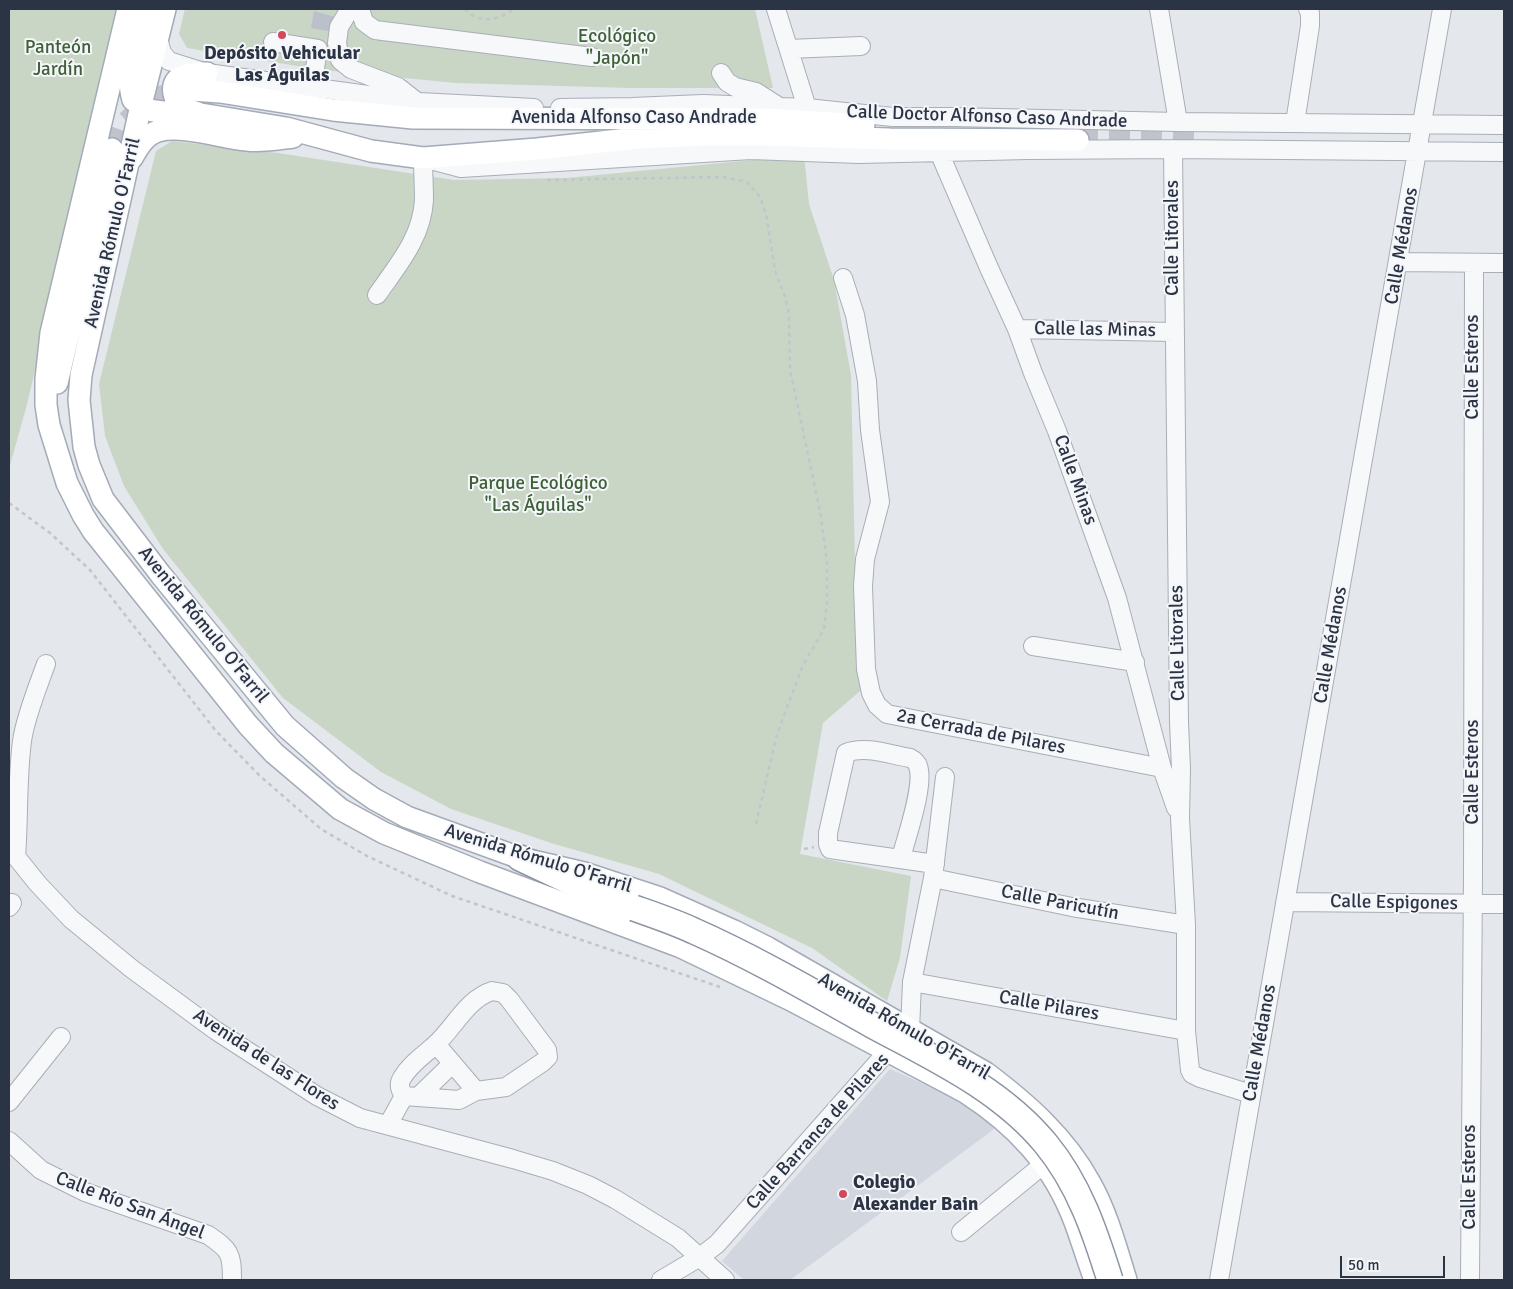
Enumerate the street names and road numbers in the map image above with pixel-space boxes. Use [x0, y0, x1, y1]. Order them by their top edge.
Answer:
street label: Calle Doctor Alfonso Caso Andrade [846, 101, 1128, 133]
street label: Avenida Alfonso Caso Andrade [511, 107, 757, 129]
street label: Avenida Rómulo O'Farril [80, 135, 146, 331]
street label: Calle Litorales [1162, 180, 1184, 296]
street label: Calle Médanos [1380, 186, 1424, 306]
street label: Calle Esteros [1462, 314, 1484, 420]
street label: Calle las Minas [1034, 318, 1156, 342]
street label: Calle Minas [1048, 432, 1102, 528]
street label: Avenida Rómulo O'Farril [133, 542, 273, 708]
street label: Calle Litorales [1166, 585, 1190, 701]
street label: Calle Médanos [1309, 585, 1353, 705]
street label: 2a Cerrada de Pilares [895, 704, 1067, 760]
street label: Calle Esteros [1462, 719, 1484, 825]
street label: Avenida Rómulo O'Farril [441, 820, 635, 898]
street label: Calle Paricutín [999, 880, 1121, 926]
street label: Calle Espigones [1330, 890, 1458, 916]
street label: Avenida Rómulo O'Farril [814, 968, 994, 1086]
street label: Calle Médanos [1238, 983, 1282, 1103]
street label: Calle Pilares [997, 986, 1101, 1026]
street label: Avenida de las Flores [189, 1004, 343, 1116]
street label: Calle Barranca de Pilares [742, 1049, 894, 1215]
street label: Calle Esteros [1459, 1124, 1481, 1230]
street label: Calle Río San Ángel [52, 1167, 208, 1245]

